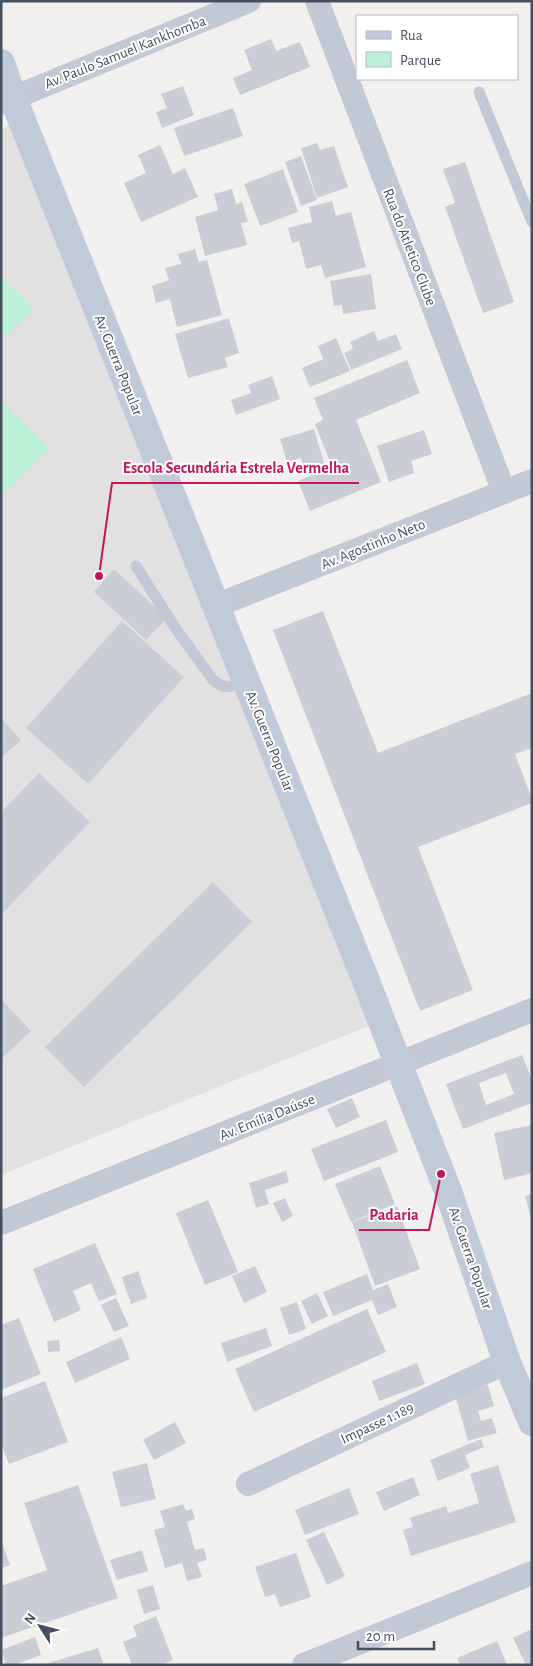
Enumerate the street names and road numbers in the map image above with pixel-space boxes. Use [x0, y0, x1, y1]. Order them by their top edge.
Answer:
street label: Av. Paulo Samuel Kankhomba [42, 13, 208, 92]
street label: Rua do Atletico Clube [380, 186, 439, 308]
street label: Av. Guerra Popular [92, 313, 146, 418]
street label: Av. Agostinho Neto [319, 517, 427, 572]
street label: Av. Guerra Popular [243, 689, 297, 794]
street label: Av. Emília Daússe [217, 1091, 317, 1143]
street label: Av. Guerra Popular [446, 1205, 495, 1311]
street label: Impasse 1.189 [338, 1400, 416, 1447]

